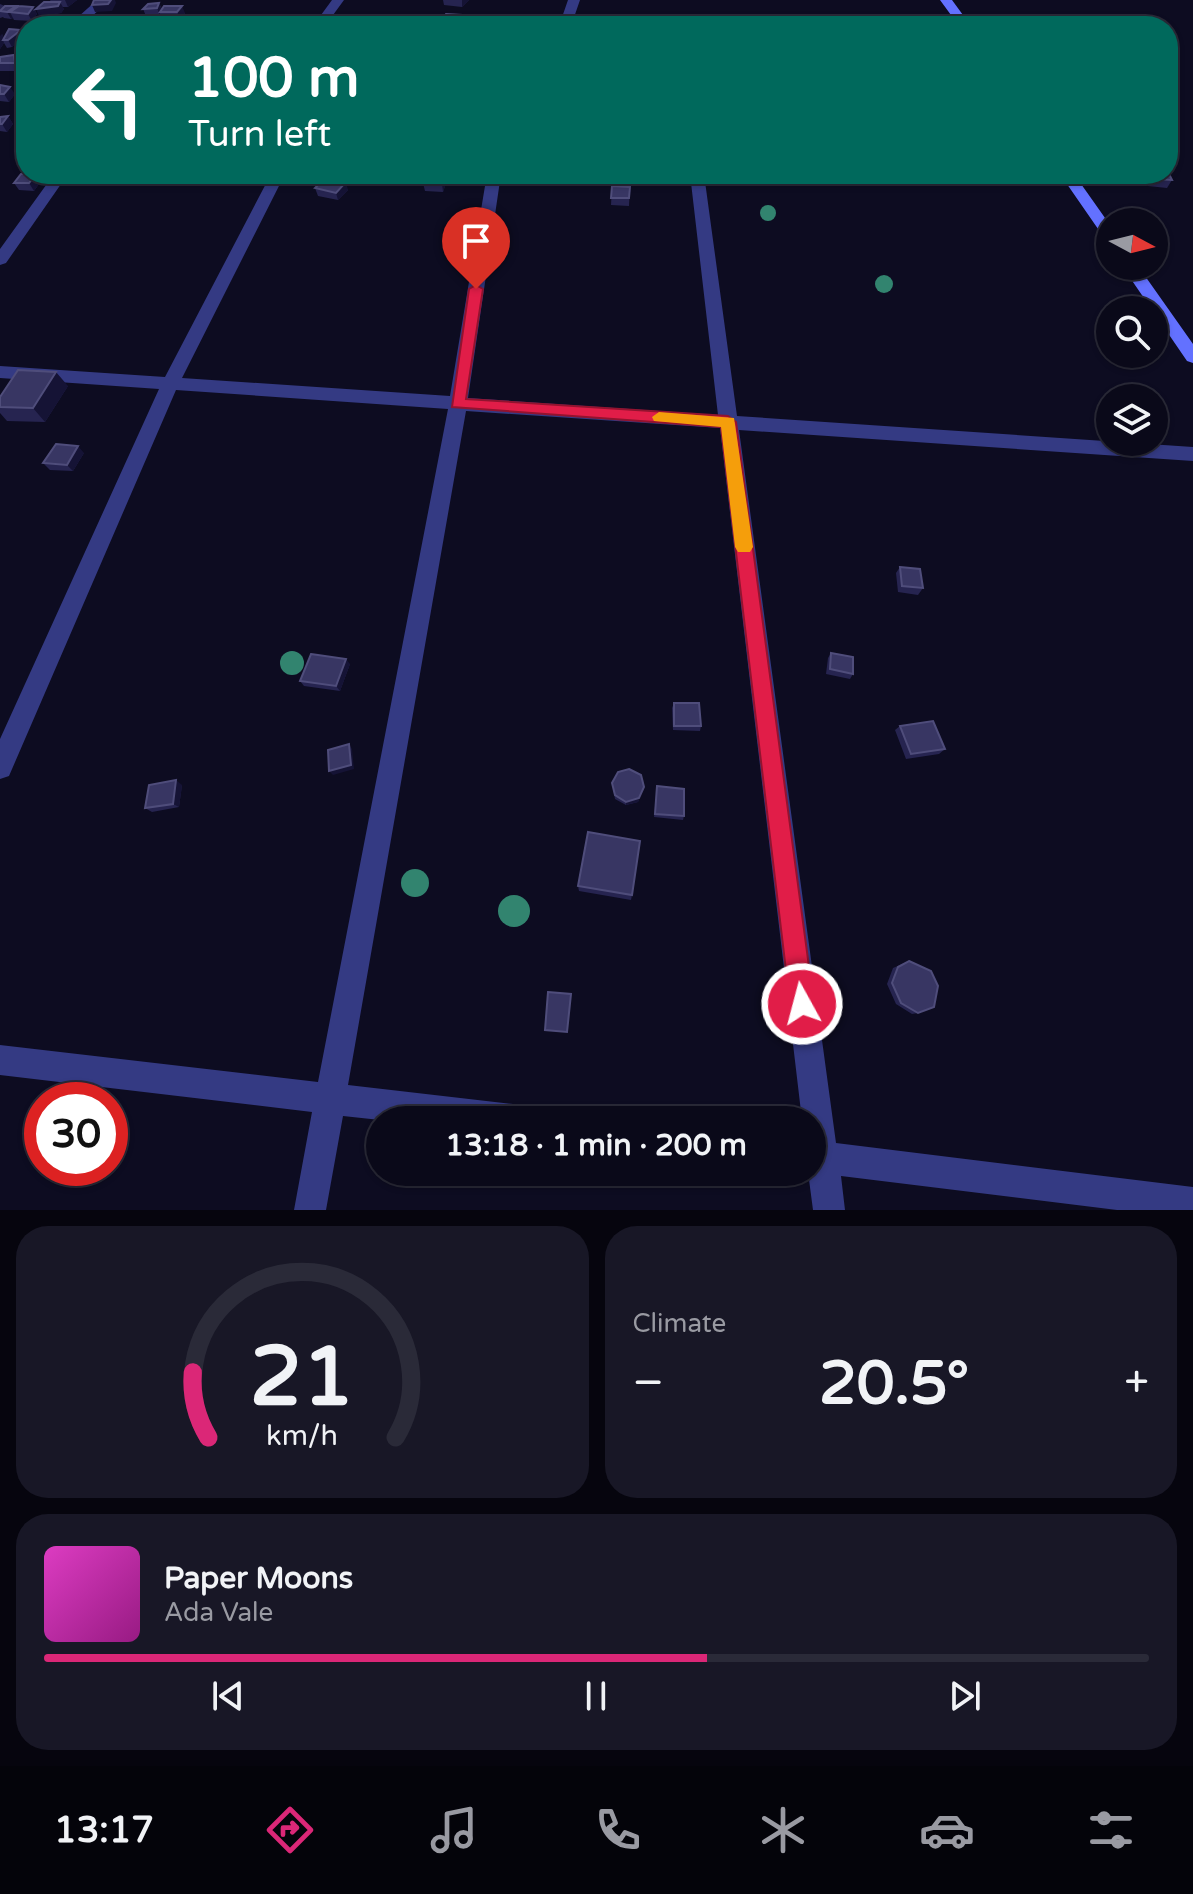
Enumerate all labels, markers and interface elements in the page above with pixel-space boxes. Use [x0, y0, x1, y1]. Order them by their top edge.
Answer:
text: 100 m [188, 45, 359, 112]
icon: left [56, 48, 160, 152]
text: Turn left [188, 113, 331, 156]
pin [442, 207, 510, 289]
north arrow [1096, 208, 1168, 280]
map controls [1096, 208, 1168, 456]
icon: arrive [454, 219, 498, 263]
button: search [1096, 296, 1168, 368]
button: layers [1096, 384, 1168, 456]
position arrow [760, 962, 844, 1046]
speed limit sign: 30 [24, 1082, 128, 1186]
text: 13:18 · 1 min · 200 m [445, 1127, 747, 1164]
text: Climate [633, 1308, 726, 1339]
text: 21 [250, 1328, 354, 1428]
text: 20.5° [819, 1348, 969, 1420]
text: − [633, 1357, 664, 1410]
text: + [1124, 1357, 1149, 1410]
text: km/h [266, 1419, 338, 1453]
text: Paper Moons [164, 1560, 353, 1597]
text: Ada Vale [164, 1597, 273, 1628]
icon: previous [206, 1674, 250, 1718]
icon: pause [574, 1674, 618, 1718]
icon: next [943, 1674, 987, 1718]
icon: directions [262, 1802, 318, 1858]
icon: music [426, 1802, 482, 1858]
icon: phone [590, 1802, 646, 1858]
icon: climate [755, 1802, 811, 1858]
icon: car [919, 1802, 975, 1858]
icon: filters [1083, 1802, 1139, 1858]
text: 13:17 [54, 1809, 154, 1852]

